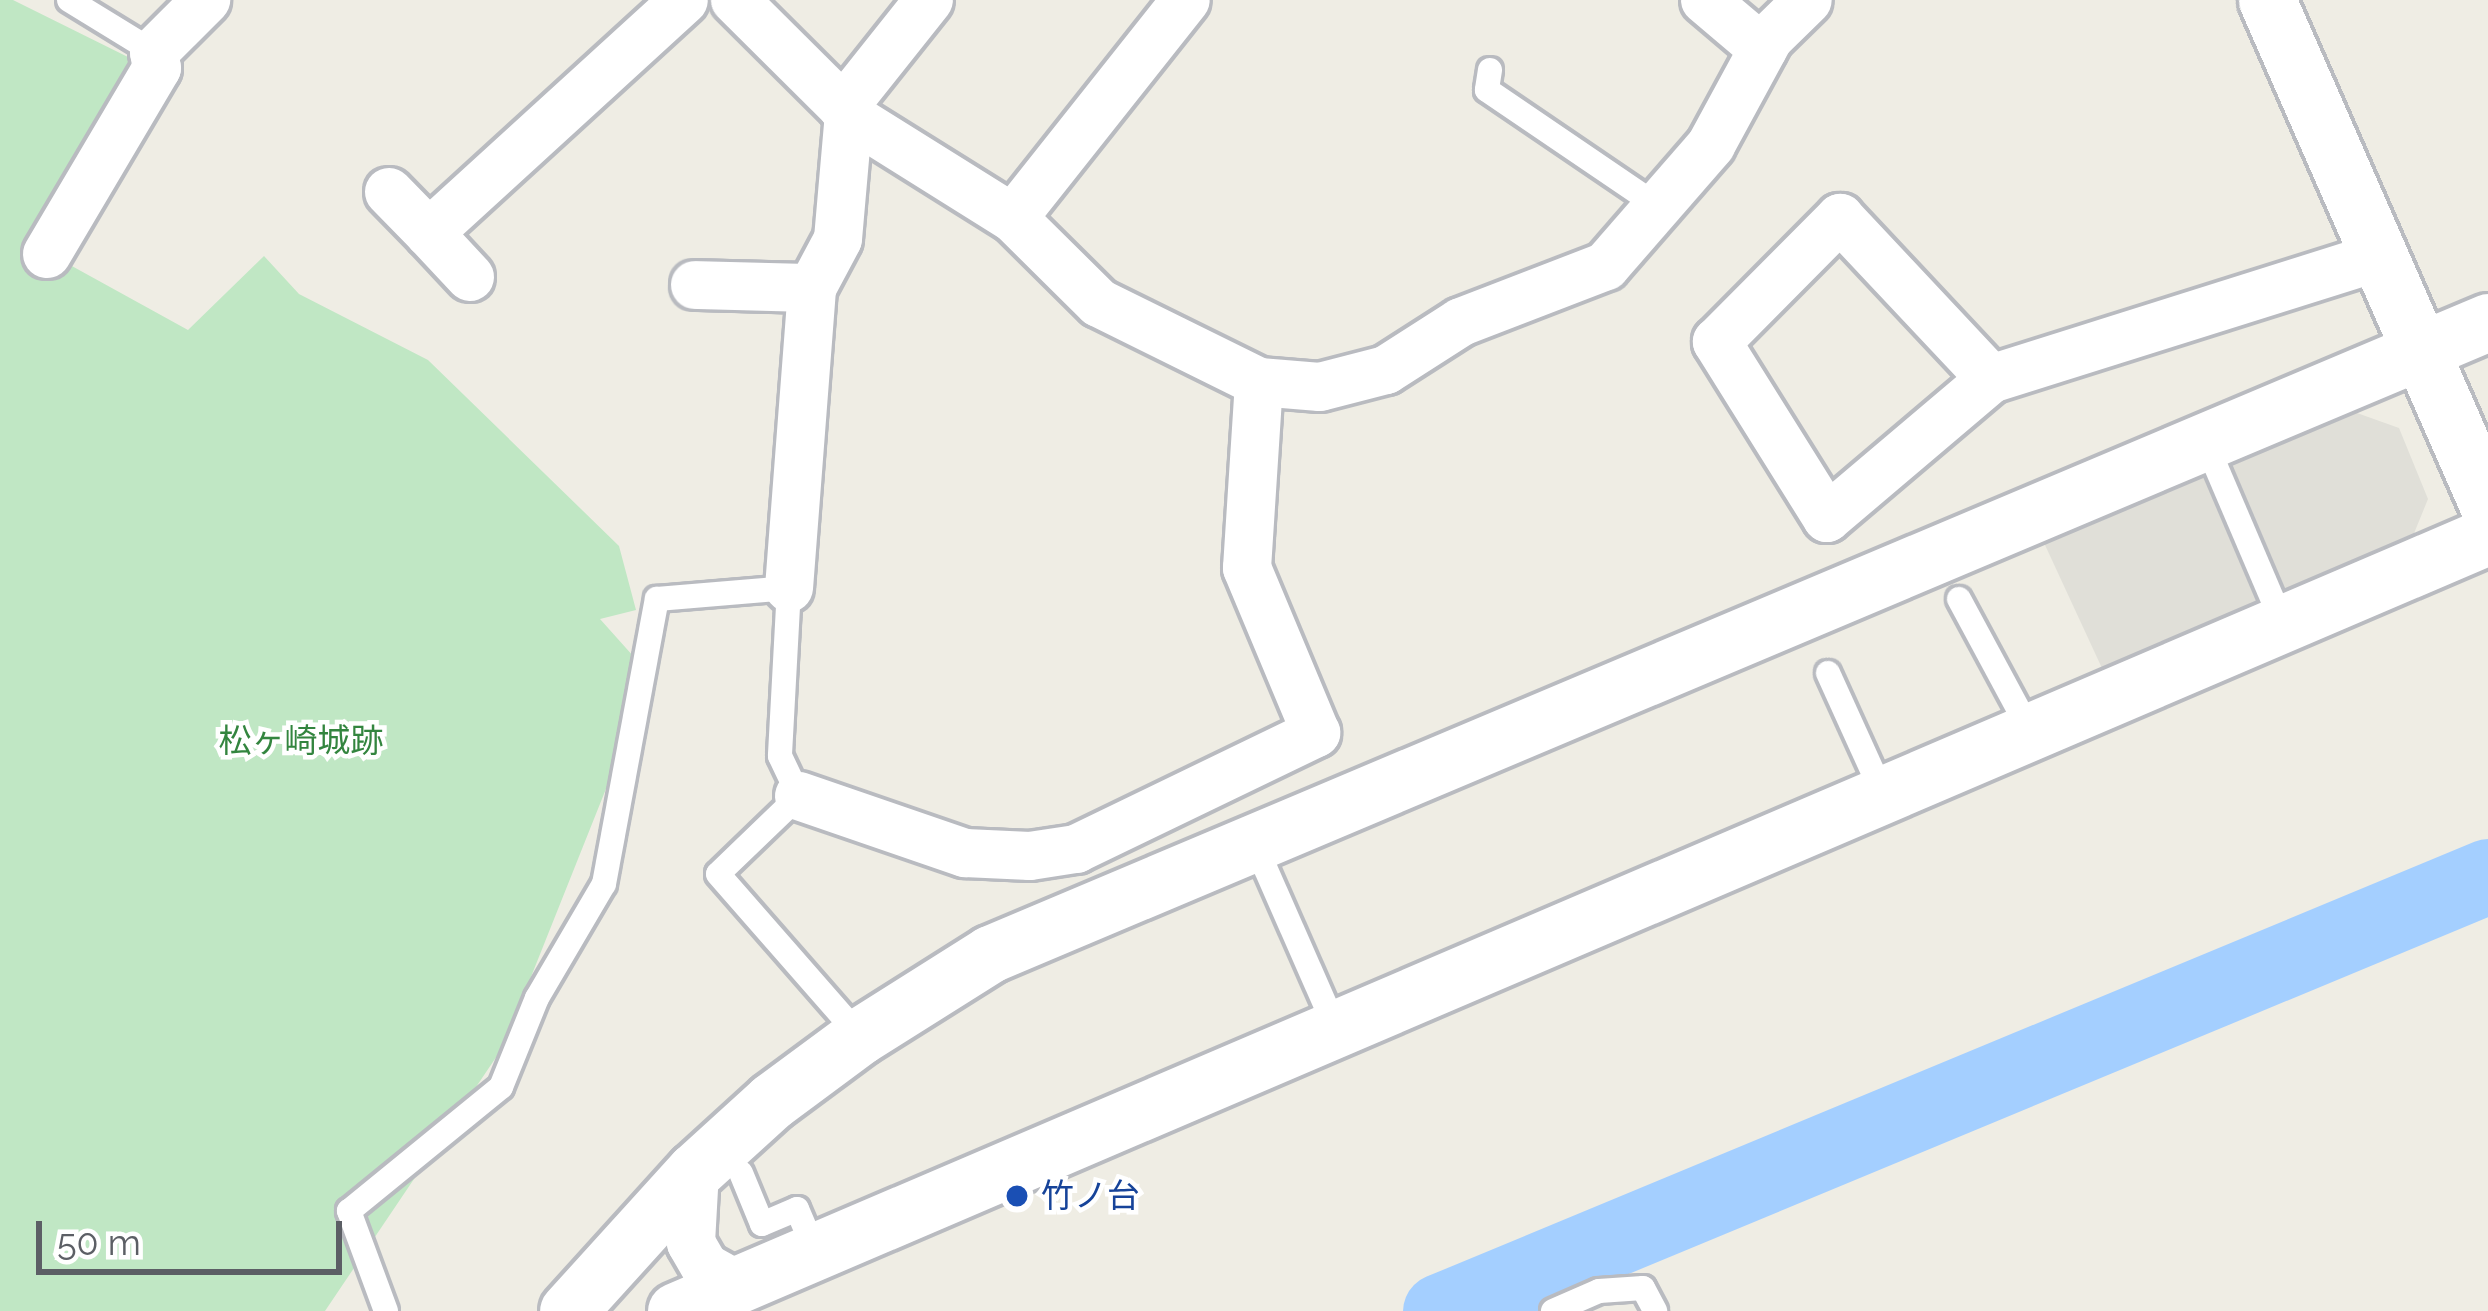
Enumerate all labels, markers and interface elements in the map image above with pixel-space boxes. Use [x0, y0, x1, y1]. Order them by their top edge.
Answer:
park label: 松ヶ崎城跡 [219, 721, 383, 761]
place label: 竹ノ台 [1041, 1176, 1140, 1216]
marker: 竹ノ台 [1004, 1183, 1030, 1209]
scale bar [42, 1197, 348, 1271]
text: 50 m [57, 1221, 141, 1263]

